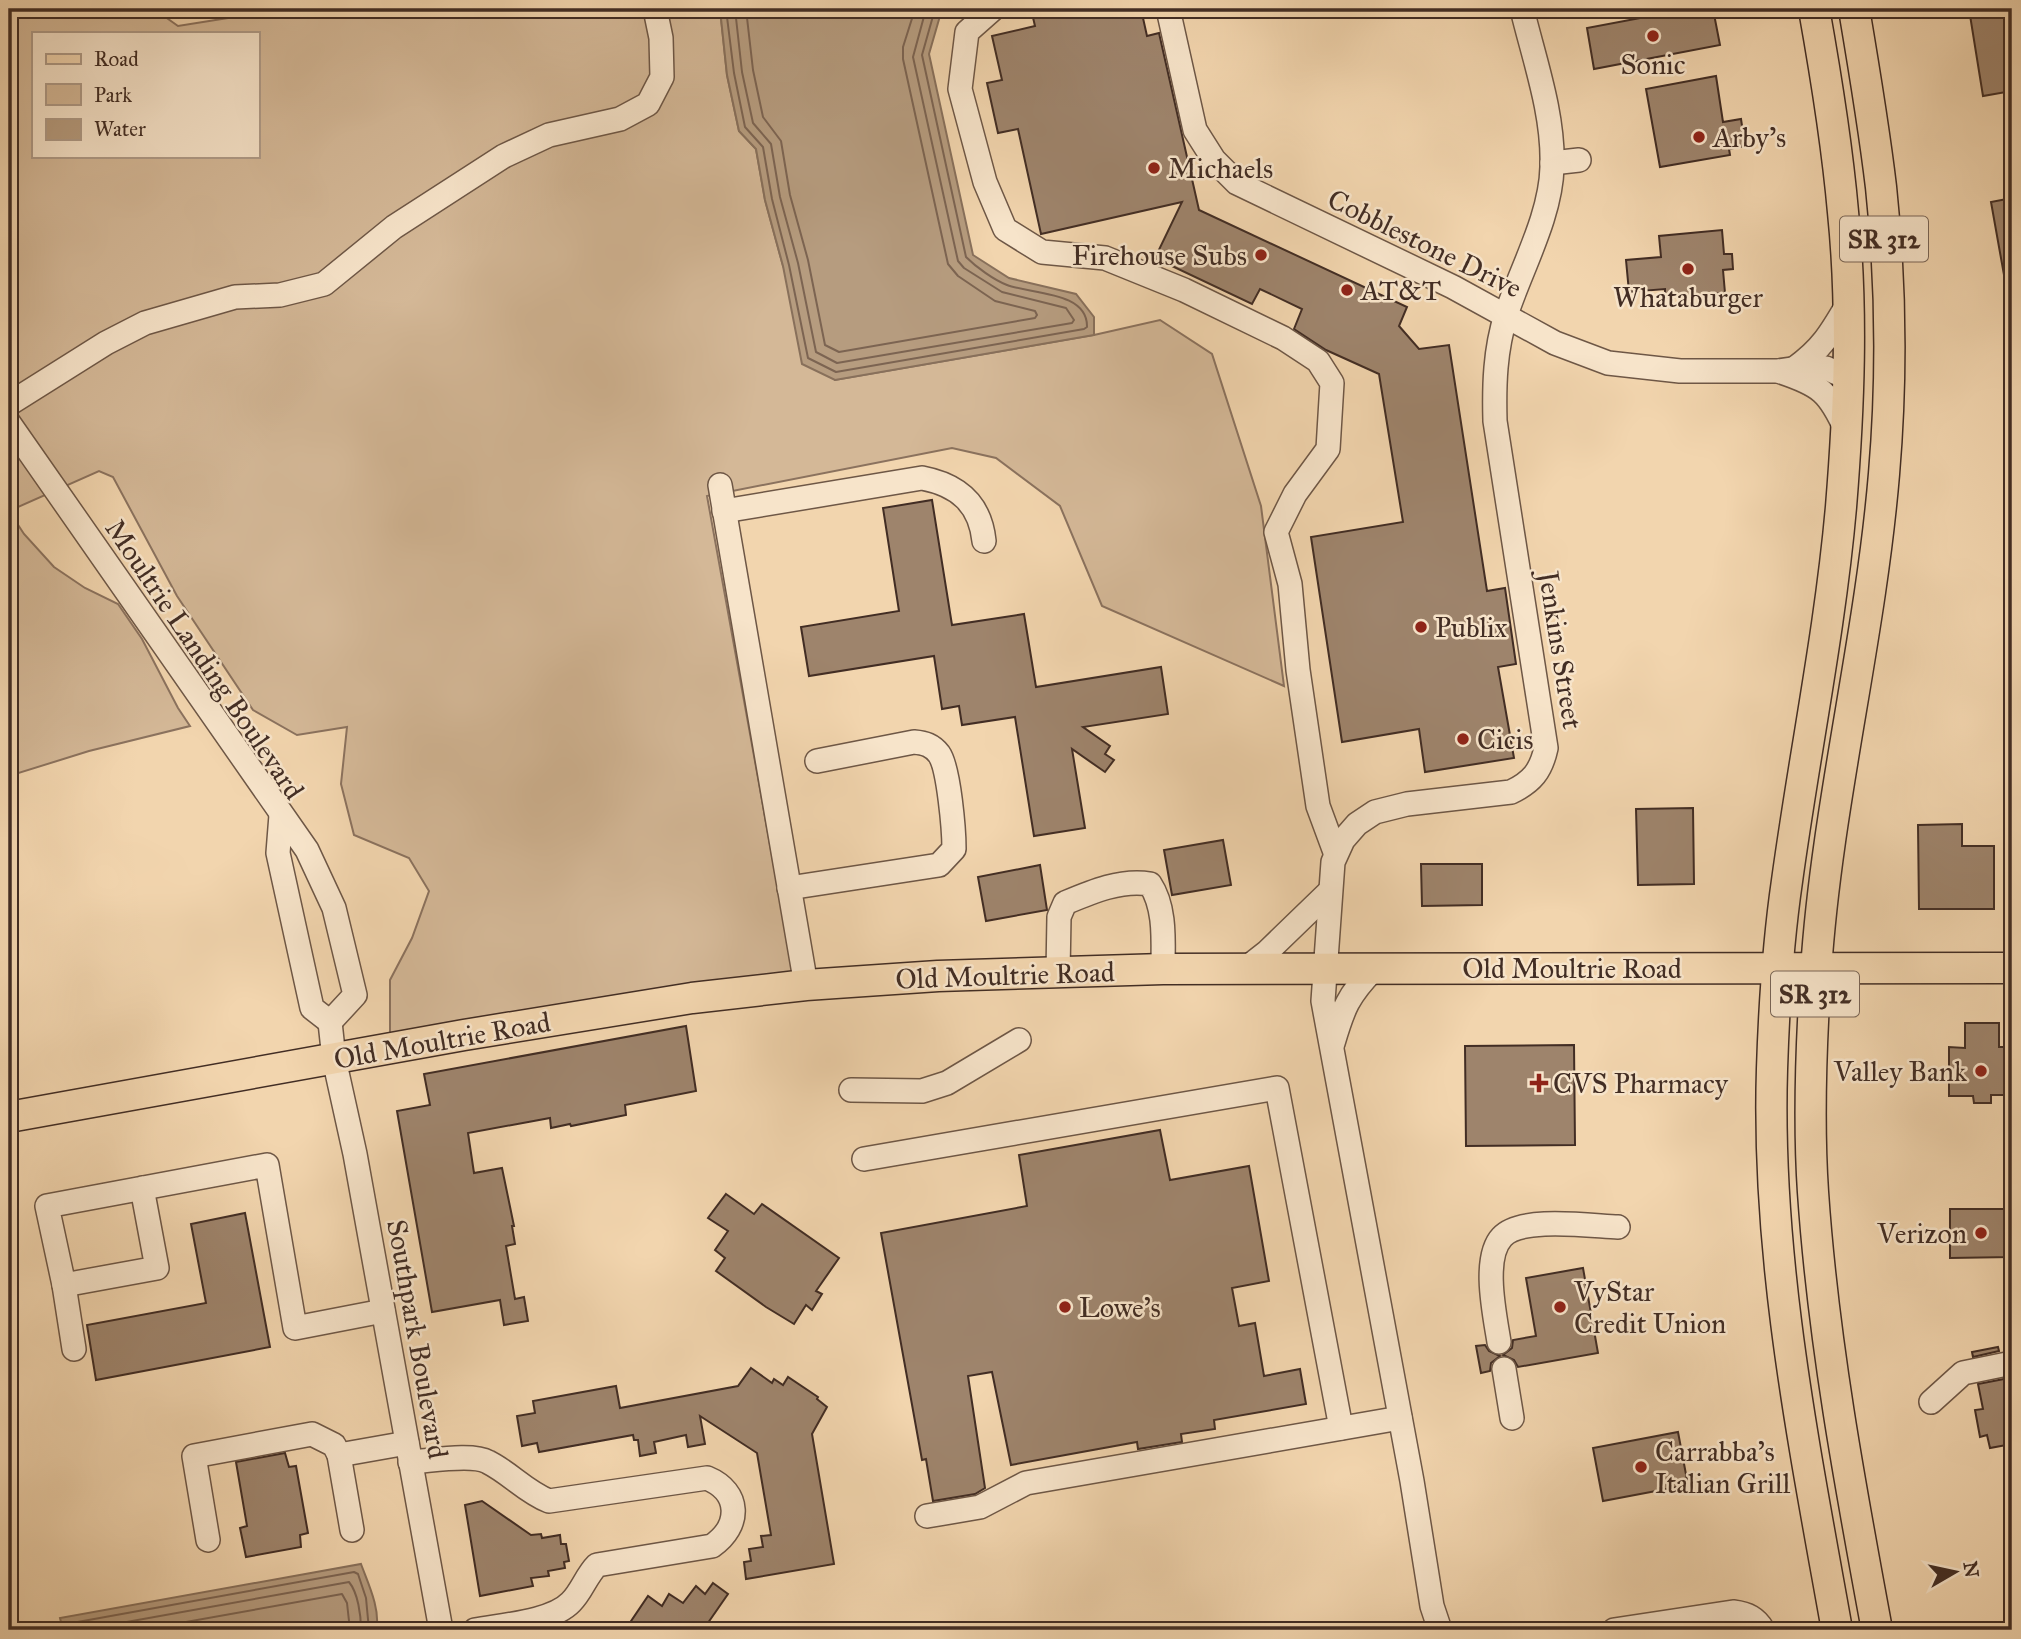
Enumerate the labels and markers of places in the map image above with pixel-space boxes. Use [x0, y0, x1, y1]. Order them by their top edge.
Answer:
marker: Sonic [1645, 28, 1661, 44]
place label: Sonic [1621, 47, 1685, 82]
place label: Arby's [1712, 120, 1786, 155]
marker: Arby's [1691, 129, 1707, 145]
place label: Michaels [1168, 151, 1273, 186]
marker: Michaels [1146, 160, 1162, 176]
place label: Firehouse Subs [1072, 238, 1247, 273]
marker: Firehouse Subs [1253, 247, 1269, 263]
marker: Whataburger [1680, 261, 1696, 277]
place label: AT&T [1360, 273, 1441, 308]
place label: Whataburger [1613, 280, 1764, 315]
marker: AT&T [1339, 282, 1355, 298]
place label: Publix [1435, 610, 1508, 645]
marker: Publix [1413, 619, 1429, 635]
place label: Cicis [1477, 722, 1533, 757]
marker: Cicis [1455, 731, 1471, 747]
place label: Valley Bank [1833, 1054, 1967, 1089]
marker: Valley Bank [1973, 1063, 1989, 1079]
place label: CVS Pharmacy [1553, 1066, 1729, 1101]
marker: CVS Pharmacy [1531, 1075, 1547, 1091]
place label: Verizon [1876, 1216, 1967, 1251]
marker: Verizon [1973, 1225, 1989, 1241]
place label: VyStar Credit Union [1573, 1274, 1726, 1341]
place label: Lowe's [1079, 1290, 1161, 1325]
marker: Lowe's [1057, 1299, 1073, 1315]
marker: VyStar Credit Union [1552, 1299, 1568, 1315]
place label: Carrabba's Italian Grill [1655, 1434, 1791, 1501]
marker: Carrabba's Italian Grill [1633, 1459, 1649, 1475]

